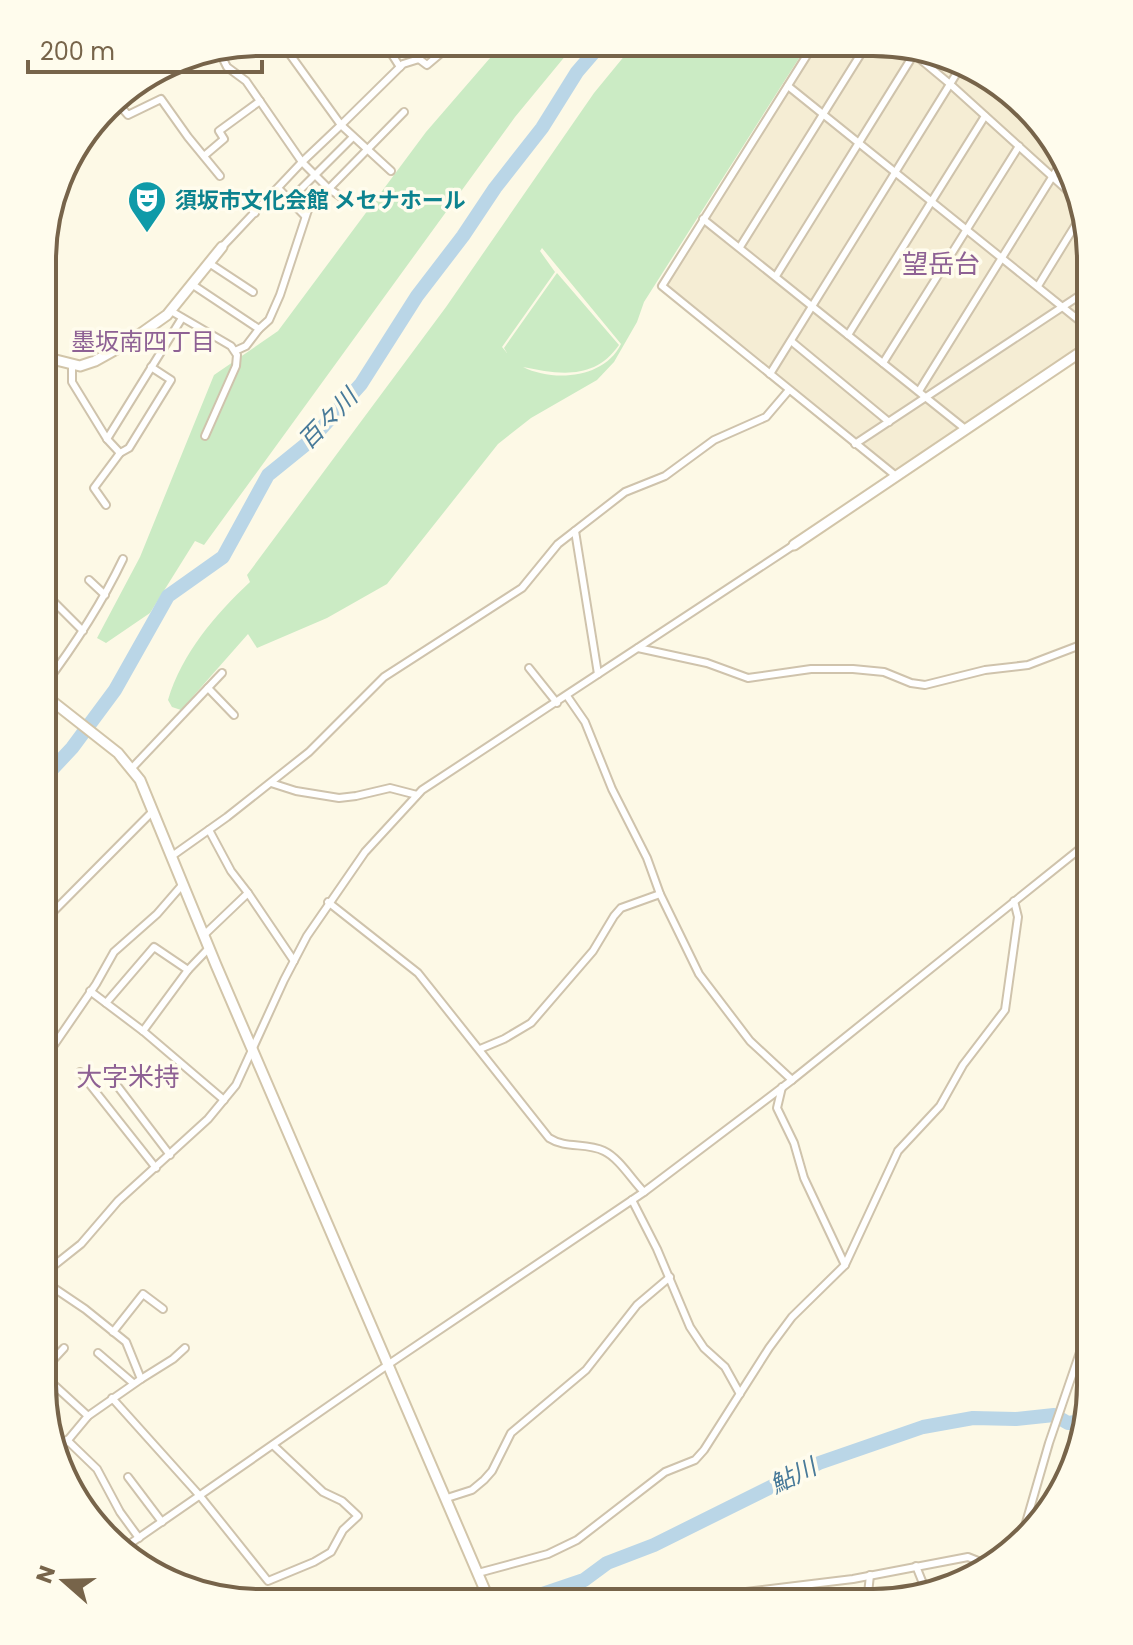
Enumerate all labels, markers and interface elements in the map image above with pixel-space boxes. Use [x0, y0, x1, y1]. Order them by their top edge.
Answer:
scale bar [28, 24, 262, 74]
text: 200 m [40, 35, 115, 68]
theatre icon: 須坂市文化会館 メセナホール [126, 179, 168, 234]
place label: 須坂市文化会館 メセナホール [175, 185, 466, 216]
district label: 望岳台 [902, 246, 980, 282]
district label: 墨坂南四丁目 [71, 325, 215, 358]
water label: 百々川 [291, 379, 367, 456]
district label: 大字米持 [76, 1059, 180, 1095]
water label: 鮎川 [764, 1449, 824, 1501]
north arrow [24, 1541, 104, 1621]
text: N [28, 1561, 63, 1587]

